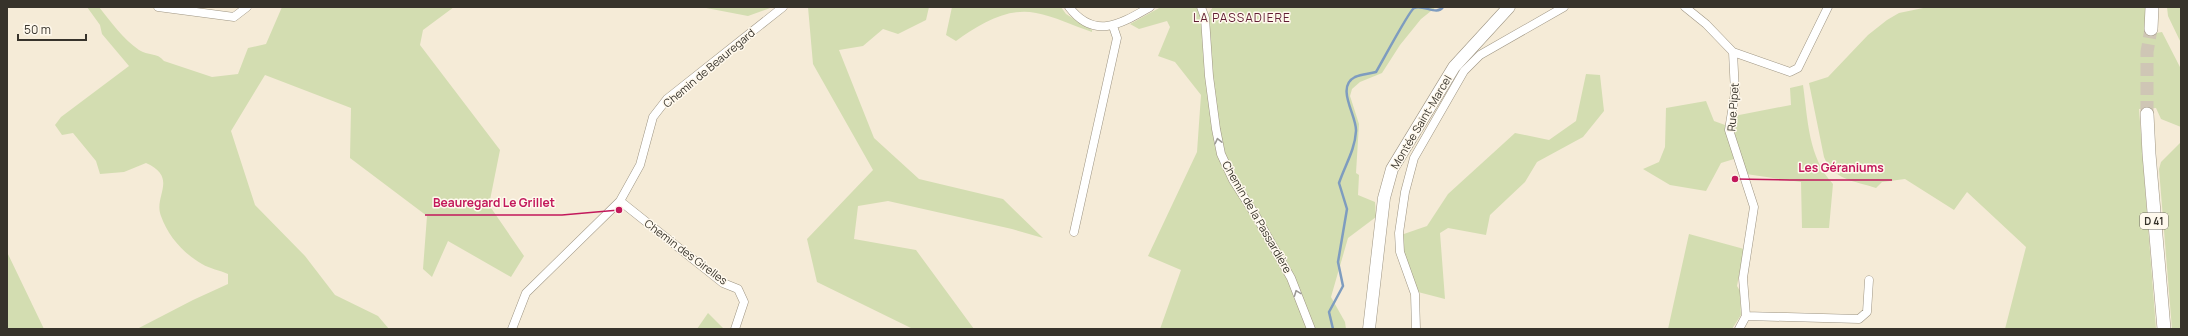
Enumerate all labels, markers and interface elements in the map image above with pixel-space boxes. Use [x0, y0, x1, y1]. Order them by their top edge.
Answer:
district label: LA PASSADIERE [1193, 9, 1291, 26]
scale bar [18, 16, 86, 42]
text: 50 m [24, 21, 51, 38]
street label: Chemin de Beauregard [660, 25, 758, 110]
street label: Montée Saint-Marcel [1387, 72, 1455, 171]
street label: Rue Pipet [1723, 82, 1742, 132]
one-way arrow [1215, 137, 1223, 144]
callout: Les Géraniums [1790, 156, 1892, 180]
street label: Chemin de la Passardière [1219, 158, 1296, 276]
text: Les Géraniums [1798, 159, 1884, 176]
callout: Beauregard Le Grillet [425, 191, 562, 215]
text: Beauregard Le Grillet [433, 194, 555, 211]
road number: D 41 [2140, 213, 2168, 229]
street label: Chemin des Girelles [642, 215, 731, 288]
one-way arrow [1293, 289, 1301, 296]

